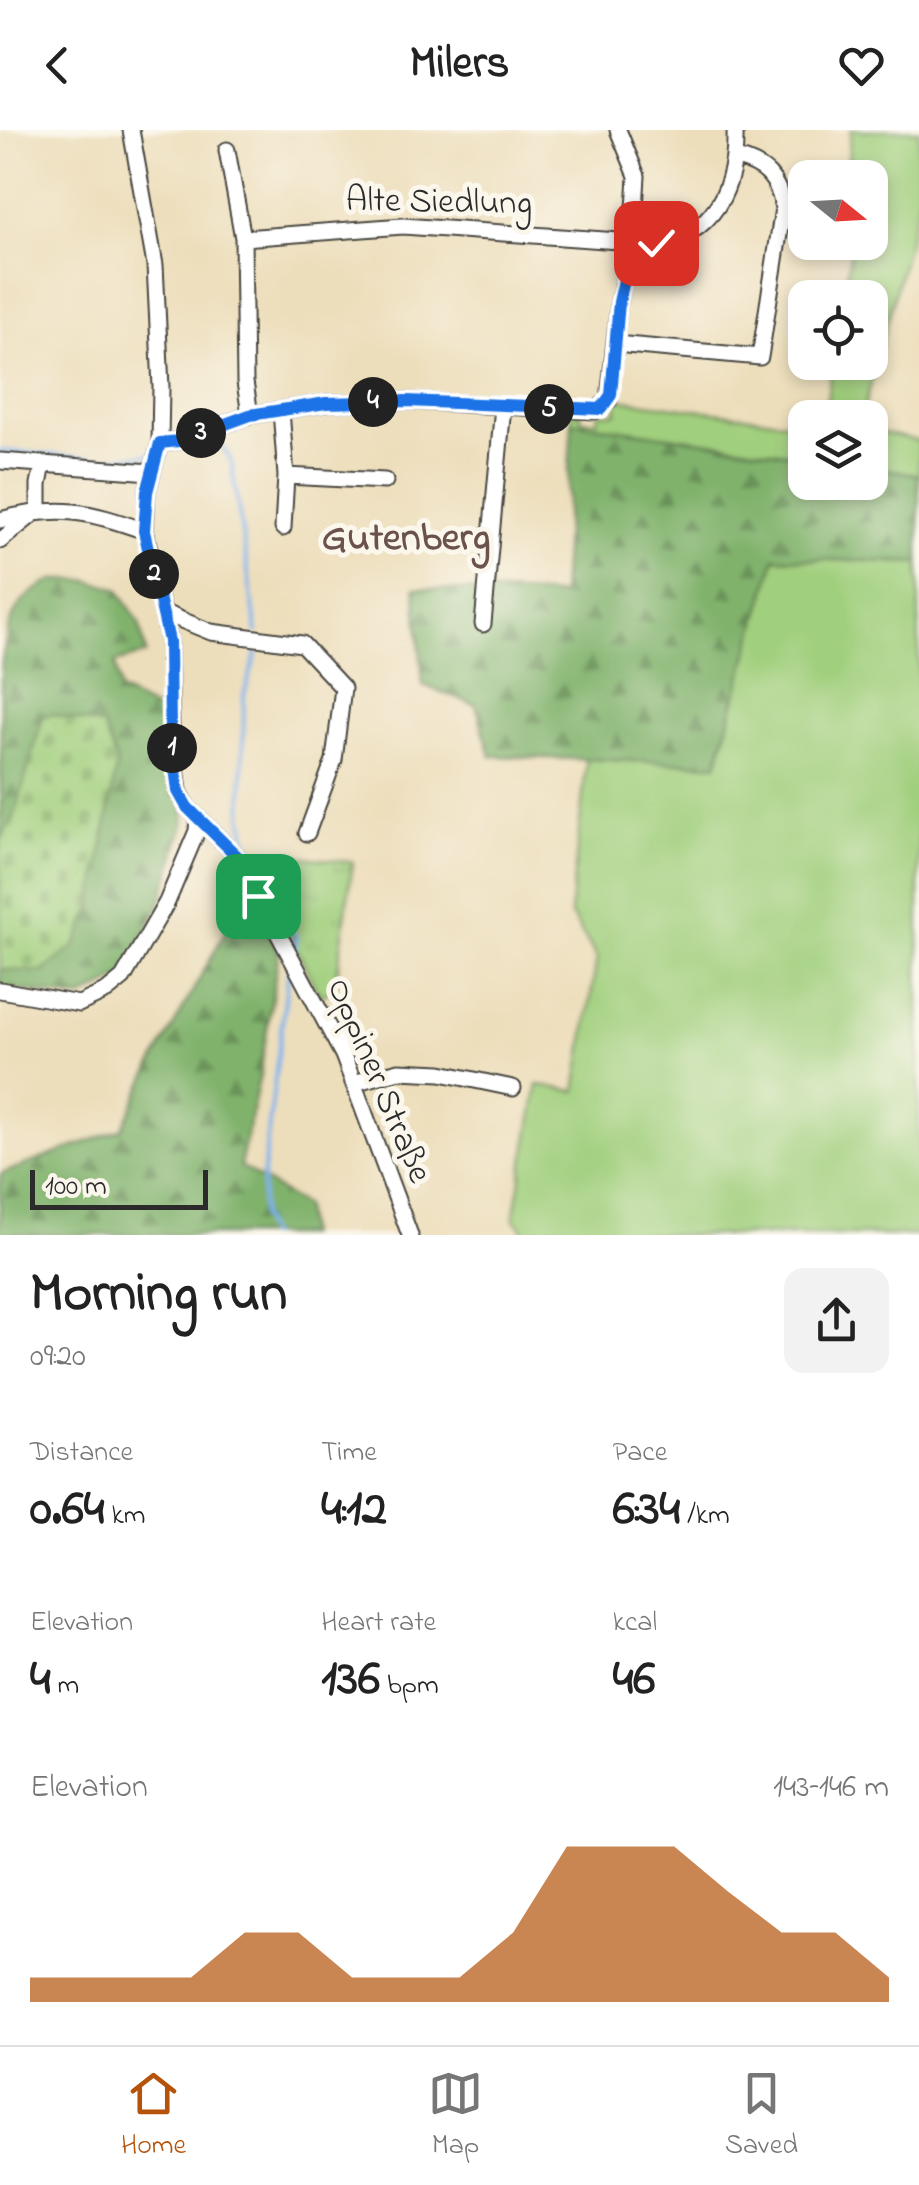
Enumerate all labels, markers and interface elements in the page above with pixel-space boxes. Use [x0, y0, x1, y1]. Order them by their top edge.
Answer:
text: Milers [410, 32, 510, 98]
icon: back [30, 38, 85, 93]
icon: heart [834, 38, 889, 93]
north arrow [788, 160, 888, 260]
map controls [788, 160, 888, 500]
street label: Alte Siedlung [345, 176, 533, 230]
pin [614, 201, 699, 286]
icon: check [629, 216, 684, 271]
button: locate [788, 280, 888, 380]
pin: 4 [348, 377, 398, 427]
text: 4 [367, 381, 379, 422]
pin: 5 [524, 384, 574, 434]
text: 5 [541, 388, 557, 429]
button: layers [788, 400, 888, 500]
pin: 3 [176, 408, 226, 458]
text: 3 [195, 412, 207, 453]
district label: Gutenberg [322, 510, 490, 569]
pin: 2 [129, 549, 179, 599]
text: 2 [147, 553, 161, 594]
pin: 1 [147, 723, 197, 773]
text: 1 [168, 727, 176, 768]
pin [216, 854, 301, 939]
icon: arrive [231, 869, 286, 924]
street label: Oppiner Straße [312, 971, 444, 1192]
scale bar [30, 1165, 208, 1210]
text: 100 m [45, 1167, 107, 1208]
text: Morning run [30, 1256, 287, 1336]
button: share [784, 1268, 889, 1373]
text: 09:20 [30, 1334, 86, 1381]
text: Distance [30, 1433, 133, 1474]
text: Time [321, 1433, 377, 1474]
text: Pace [613, 1433, 667, 1474]
text: 0.64 [30, 1474, 104, 1547]
text: 4:12 [321, 1474, 387, 1547]
text: 6:34 [613, 1474, 680, 1547]
text: km [104, 1496, 145, 1537]
text: /km [680, 1496, 730, 1537]
text: Elevation [30, 1603, 133, 1644]
text: Heart rate [321, 1603, 436, 1644]
text: kcal [613, 1603, 657, 1644]
text: 4 [30, 1644, 51, 1717]
text: 136 [321, 1644, 380, 1717]
text: 46 [613, 1644, 655, 1717]
text: m [51, 1666, 79, 1707]
text: bpm [380, 1666, 439, 1707]
text: Elevation [30, 1765, 148, 1812]
text: 143–146 m [773, 1765, 889, 1812]
tab: Home [121, 2066, 186, 2167]
tab: Map [428, 2066, 483, 2167]
tab: Saved [725, 2066, 798, 2167]

